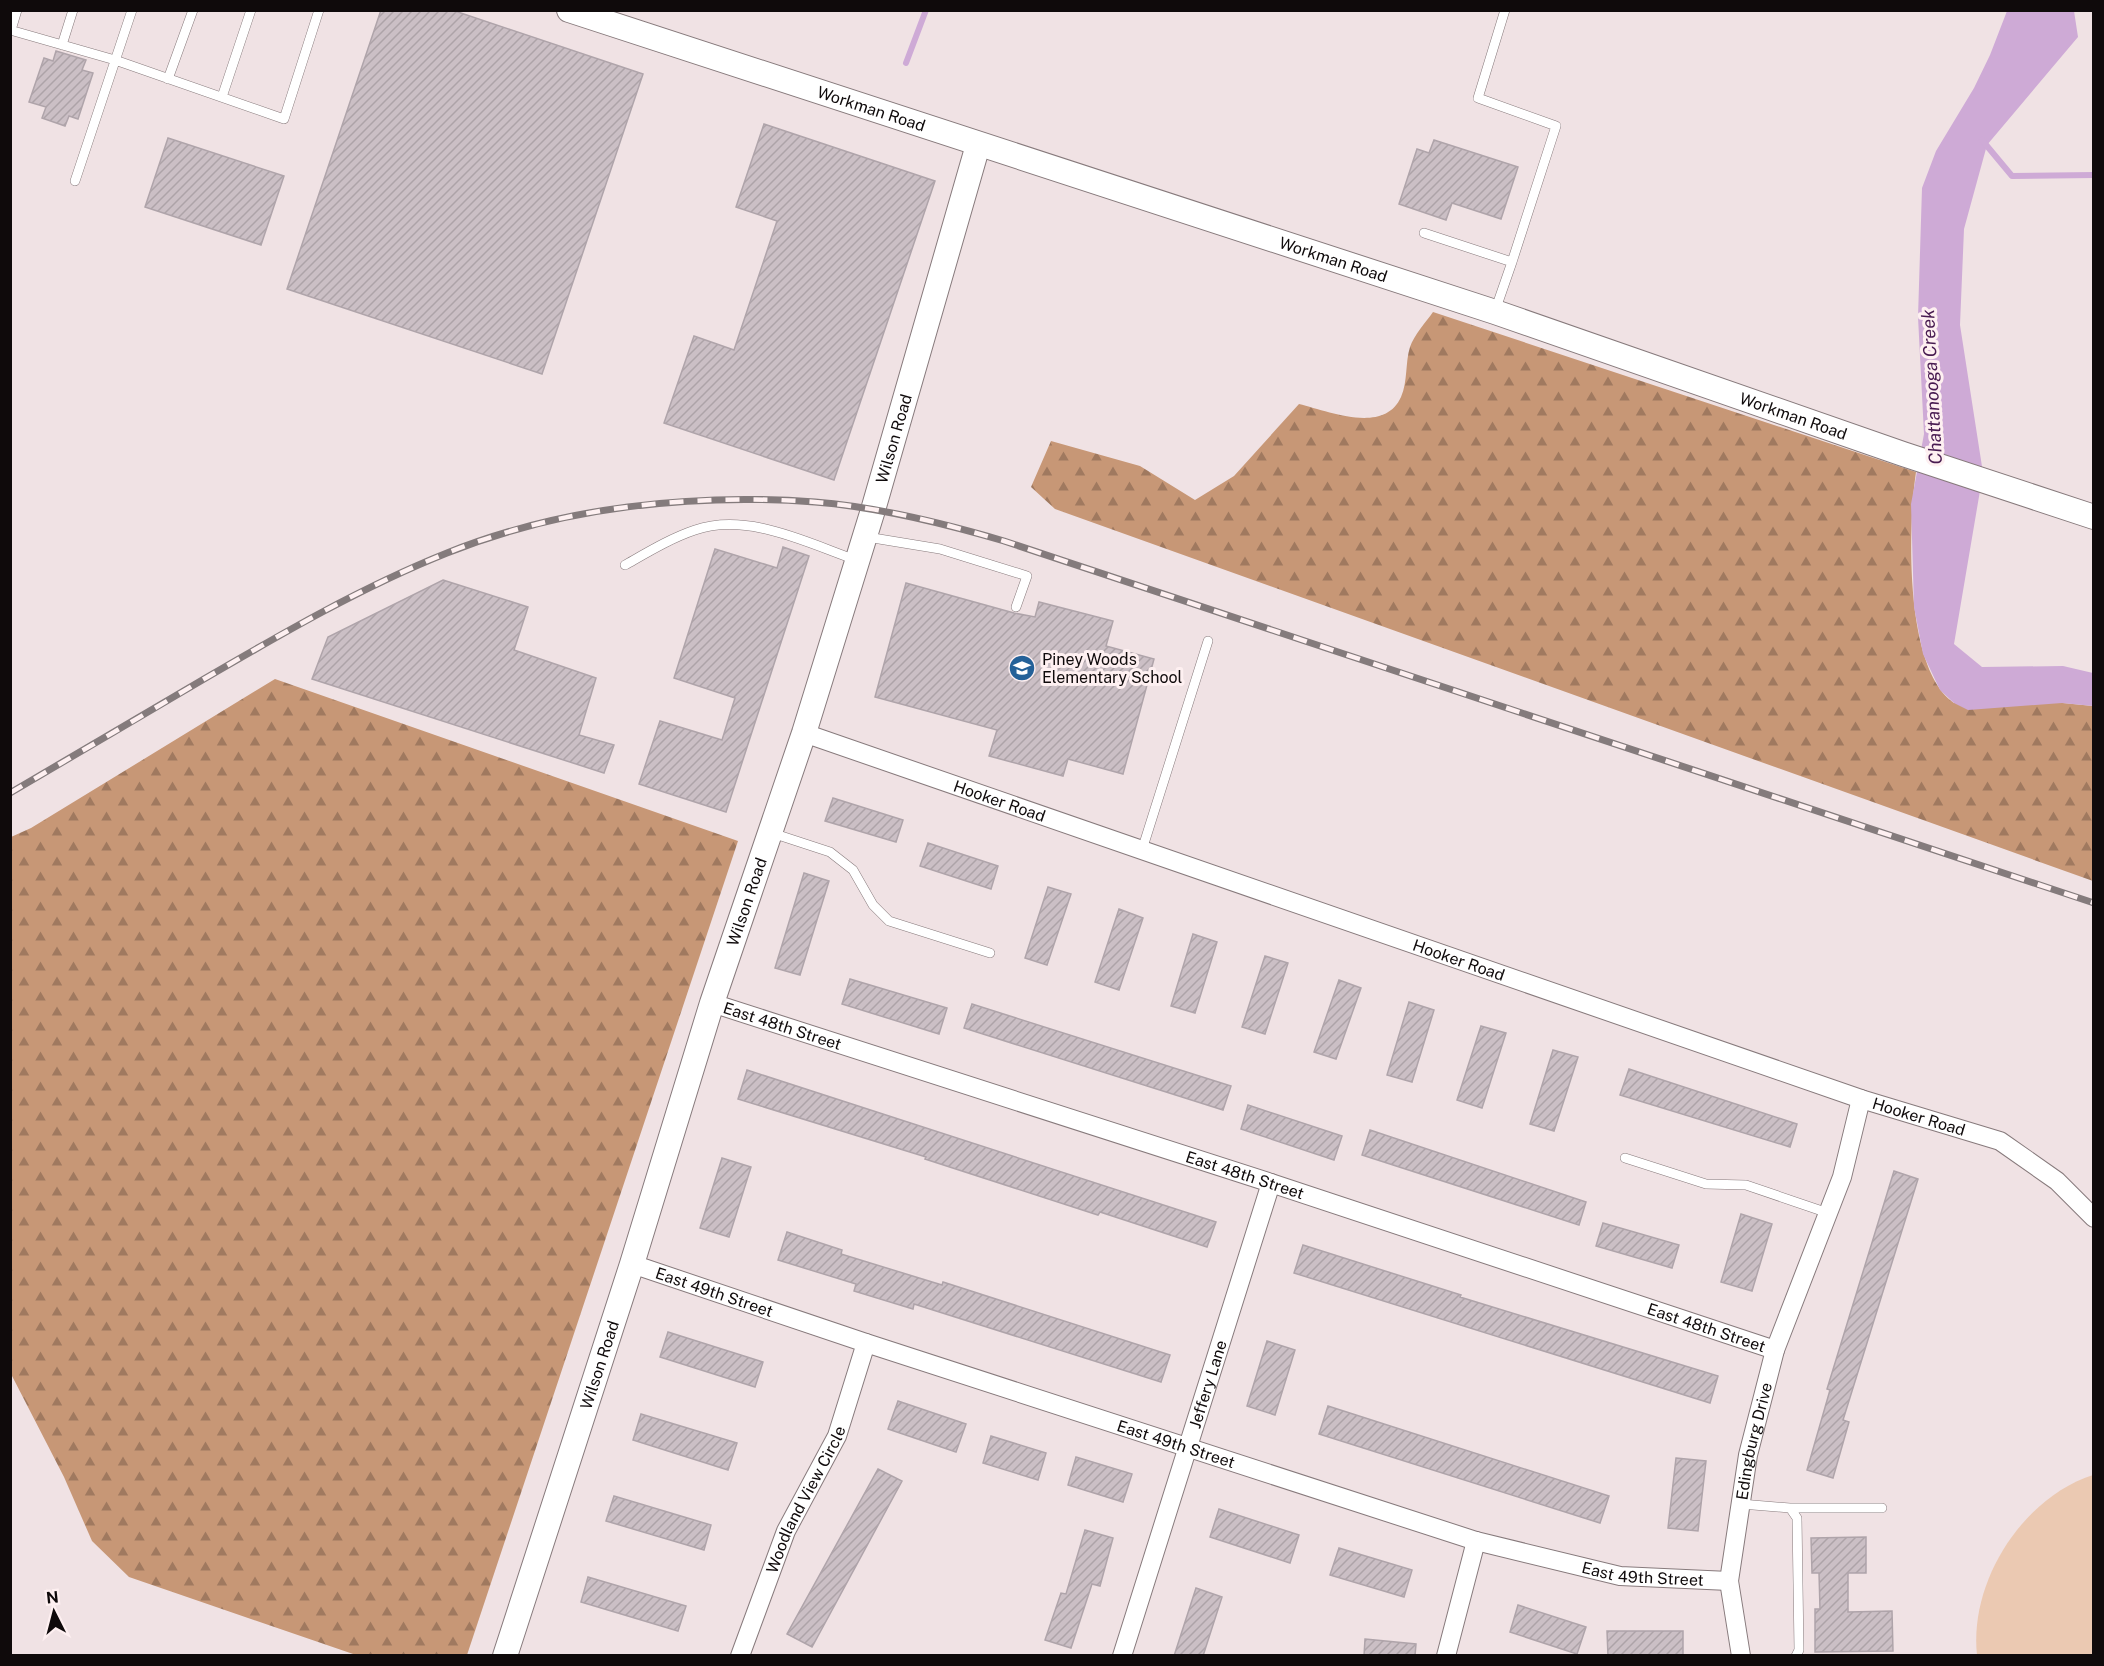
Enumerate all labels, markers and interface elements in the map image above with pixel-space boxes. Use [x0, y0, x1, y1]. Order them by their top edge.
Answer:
street label: Workman Road [815, 83, 928, 136]
street label: Workman Road [1277, 233, 1390, 286]
water label: Chattanooga Creek [1917, 309, 1946, 465]
street label: Workman Road [1737, 389, 1850, 444]
street label: Wilson Road [872, 392, 916, 486]
place label: Piney Woods Elementary School [1042, 650, 1183, 687]
school or university icon: Piney Woods Elementary School [1007, 653, 1037, 683]
street label: Hooker Road [951, 777, 1048, 826]
street label: Wilson Road [723, 855, 771, 949]
street label: Hooker Road [1410, 936, 1507, 985]
street label: East 48th Street [721, 998, 844, 1054]
street label: Hooker Road [1870, 1094, 1967, 1140]
street label: East 48th Street [1183, 1147, 1306, 1203]
street label: East 49th Street [653, 1264, 776, 1321]
street label: East 48th Street [1645, 1299, 1768, 1356]
street label: Wilson Road [577, 1318, 623, 1412]
street label: Jeffery Lane [1185, 1338, 1231, 1431]
street label: Edingburg Drive [1732, 1381, 1776, 1501]
street label: East 49th Street [1115, 1416, 1237, 1472]
street label: Woodland View Circle [762, 1424, 849, 1576]
street label: East 49th Street [1580, 1558, 1704, 1590]
north arrow [24, 1582, 84, 1642]
text: N [45, 1587, 60, 1608]

